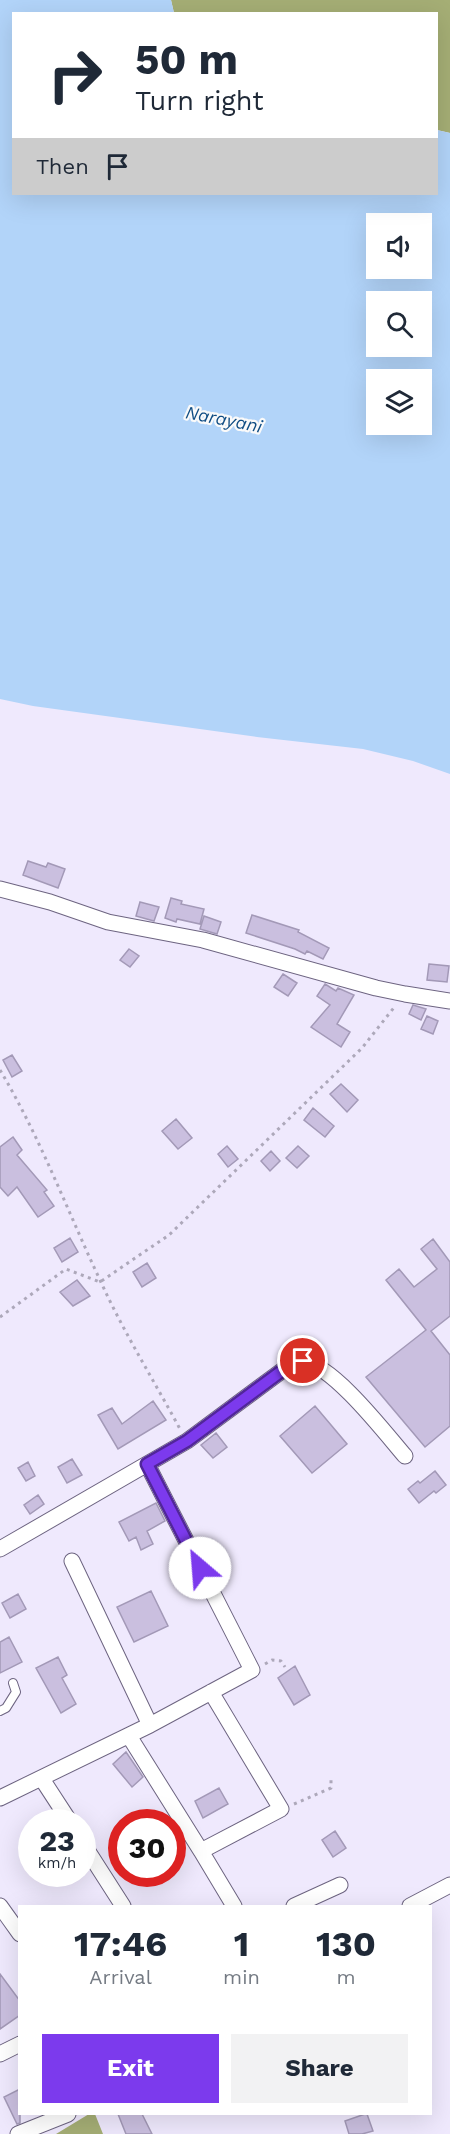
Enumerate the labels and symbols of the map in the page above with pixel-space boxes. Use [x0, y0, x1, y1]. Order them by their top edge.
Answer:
water label: Narayani [184, 401, 265, 437]
pin [277, 1335, 328, 1386]
position arrow [168, 1536, 232, 1600]
speed limit sign: 30 [108, 1809, 186, 1887]

